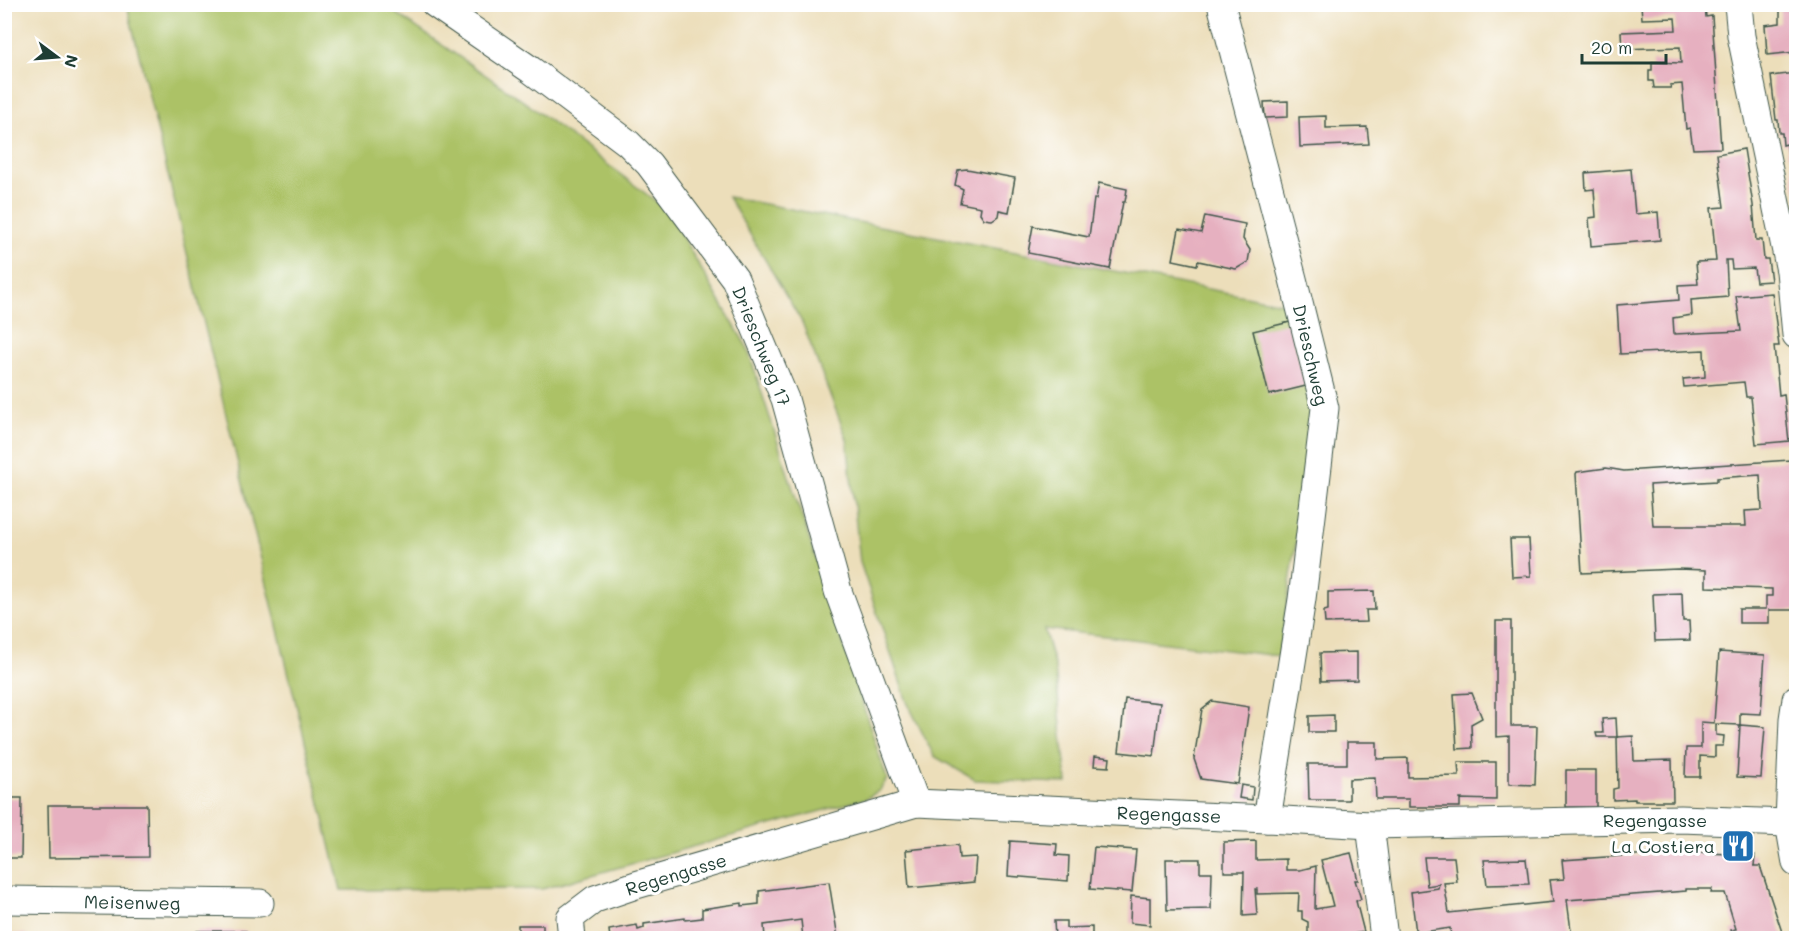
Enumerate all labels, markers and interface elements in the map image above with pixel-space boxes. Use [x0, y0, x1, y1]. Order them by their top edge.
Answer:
north arrow [27, 27, 87, 87]
scale bar [1582, 27, 1666, 65]
text: 20 m [1591, 35, 1632, 59]
text: N [60, 53, 84, 70]
street label: Drieschweg 17 [727, 283, 797, 409]
street label: Drieschweg [1288, 302, 1334, 408]
street label: Regengasse [1116, 800, 1222, 828]
street label: Regengasse [1603, 808, 1707, 832]
restaurant icon: La Costiera [1720, 828, 1756, 864]
place label: La Costiera [1611, 834, 1715, 858]
street label: Regengasse [623, 847, 729, 901]
street label: Meisenweg [84, 889, 180, 915]

